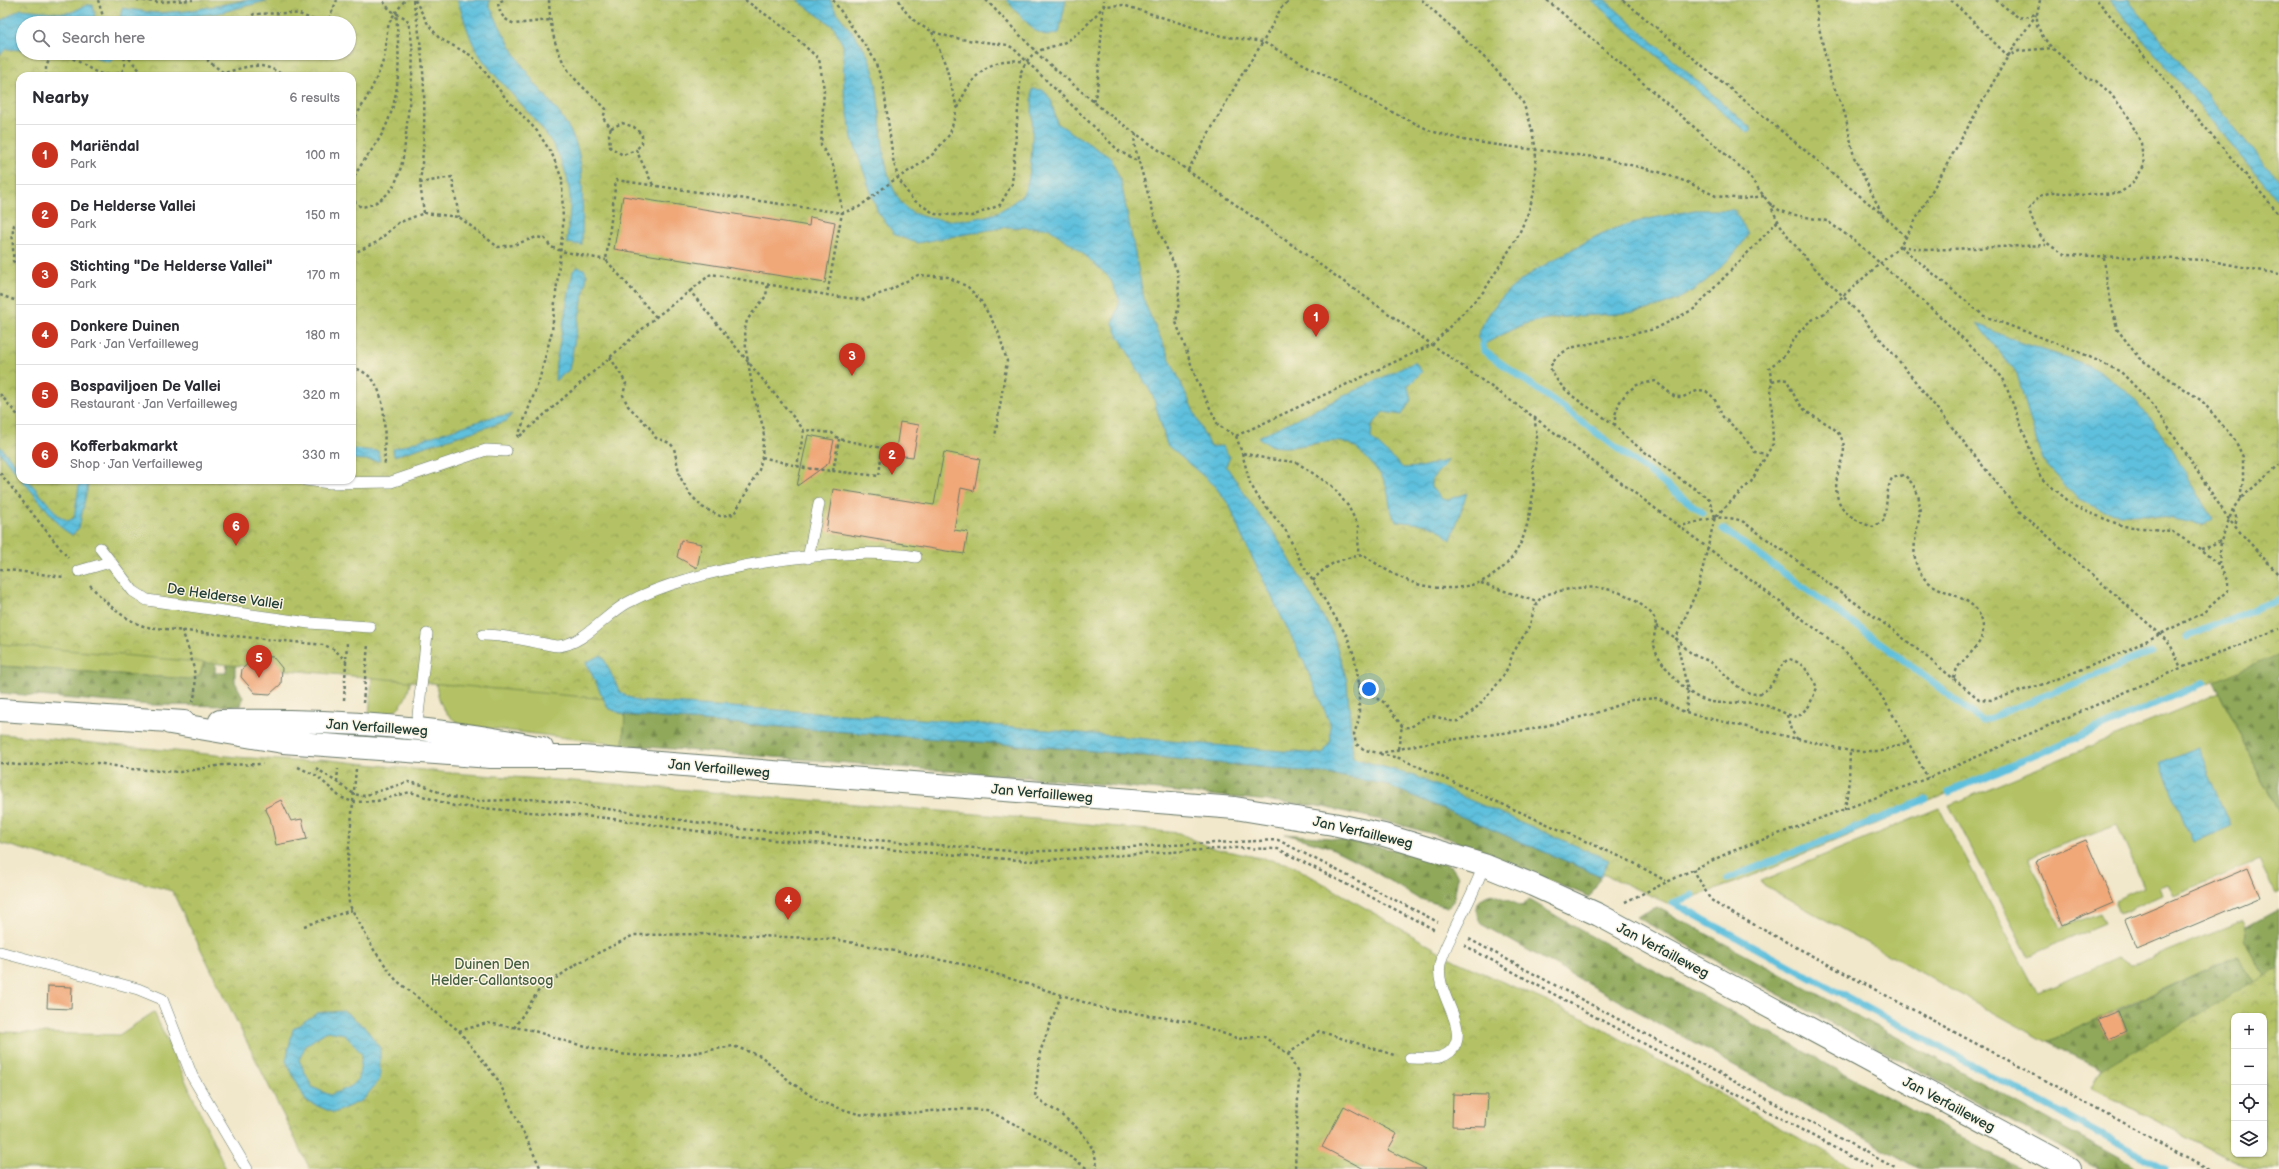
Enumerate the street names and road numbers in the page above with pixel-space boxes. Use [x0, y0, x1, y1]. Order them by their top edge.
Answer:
street label: De Helderse Vallei [166, 580, 284, 613]
street label: Jan Verfailleweg [325, 715, 429, 740]
street label: Jan Verfailleweg [667, 756, 771, 781]
street label: Jan Verfailleweg [990, 781, 1094, 806]
street label: Jan Verfailleweg [1311, 813, 1415, 852]
street label: Jan Verfailleweg [1614, 919, 1712, 982]
street label: Jan Verfailleweg [1900, 1073, 1998, 1136]

